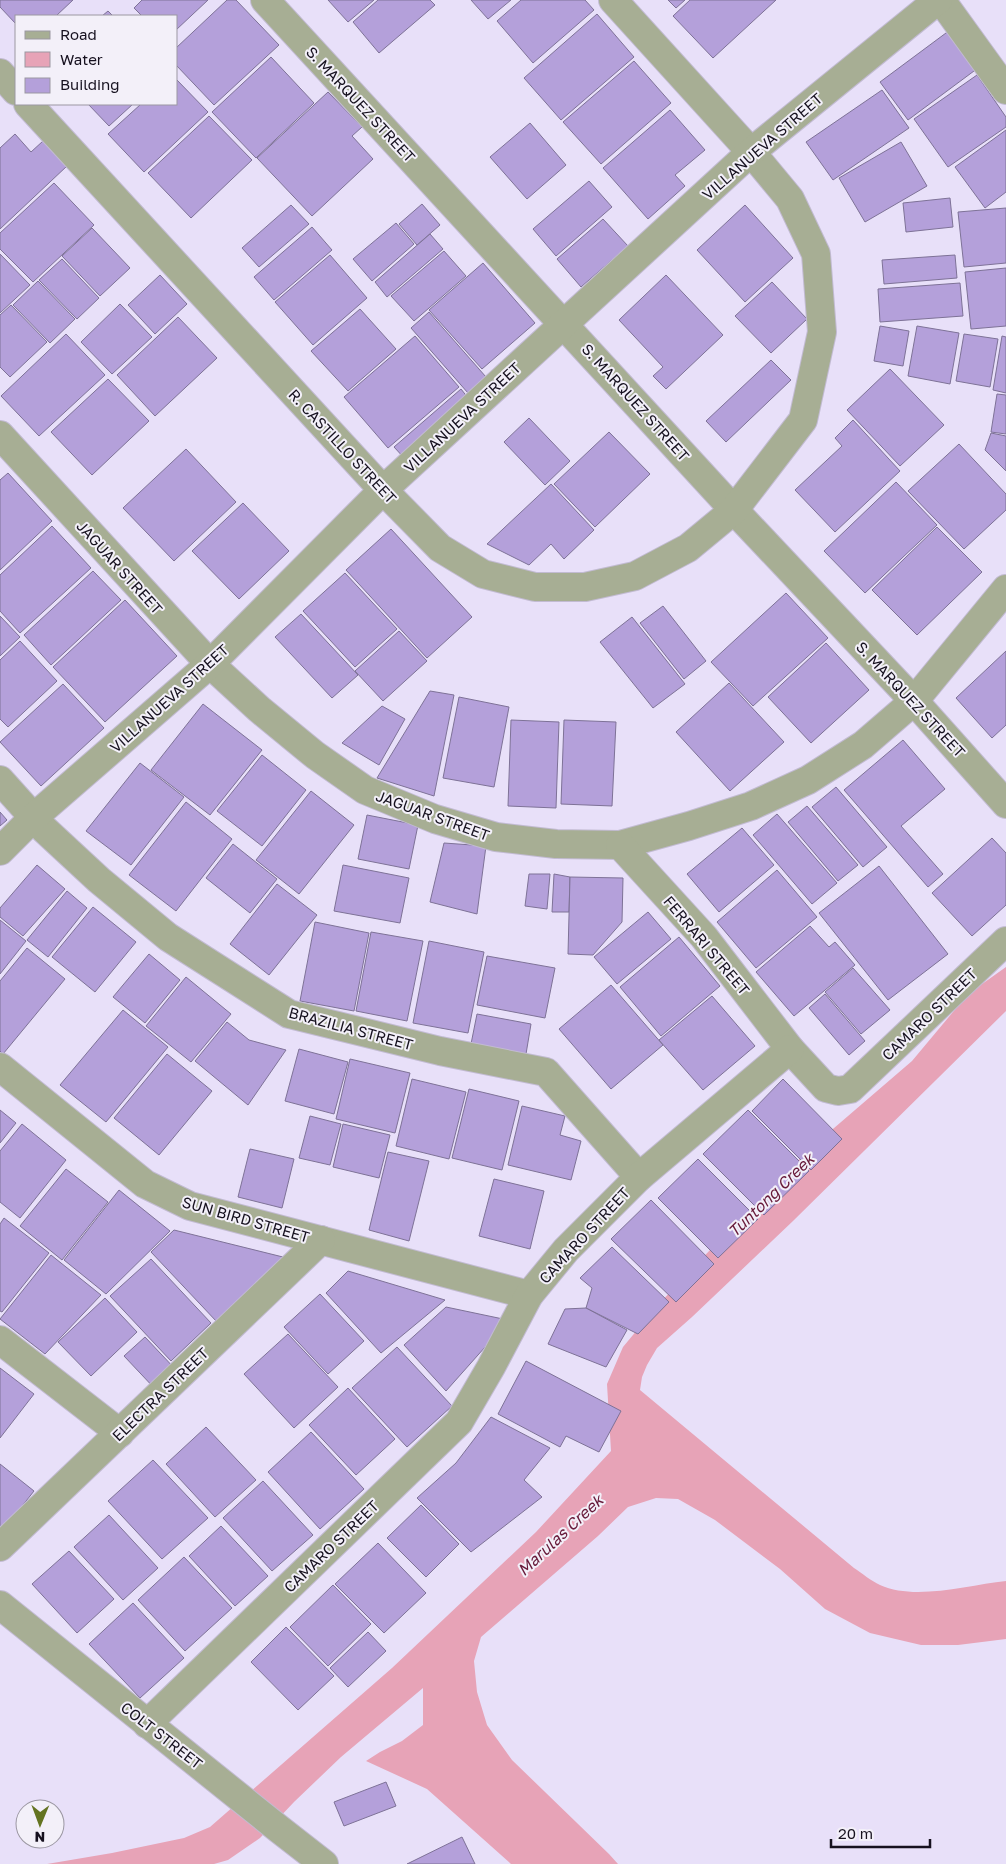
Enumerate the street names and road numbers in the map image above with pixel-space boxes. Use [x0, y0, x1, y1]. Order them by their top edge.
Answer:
street label: S. MARQUEZ STREET [303, 42, 419, 166]
street label: VILLANUEVA STREET [698, 89, 826, 203]
street label: S. MARQUEZ STREET [579, 340, 693, 464]
street label: VILLANUEVA STREET [400, 358, 524, 476]
street label: R. CASTILLO STREET [285, 385, 401, 507]
street label: JAGUAR STREET [73, 517, 167, 617]
street label: S. MARQUEZ STREET [853, 637, 969, 761]
street label: VILLANUEVA STREET [106, 640, 232, 756]
street label: JAGUAR STREET [374, 786, 492, 844]
street label: FERRARI STREET [660, 892, 754, 998]
street label: CAMARO STREET [878, 964, 980, 1064]
street label: BRAZILIA STREET [287, 1003, 415, 1053]
street label: CAMARO STREET [535, 1183, 633, 1287]
street label: SUN BIRD STREET [180, 1192, 312, 1246]
street label: ELECTRA STREET [108, 1344, 212, 1444]
street label: CAMARO STREET [280, 1496, 382, 1596]
street label: COLT STREET [118, 1698, 206, 1772]

